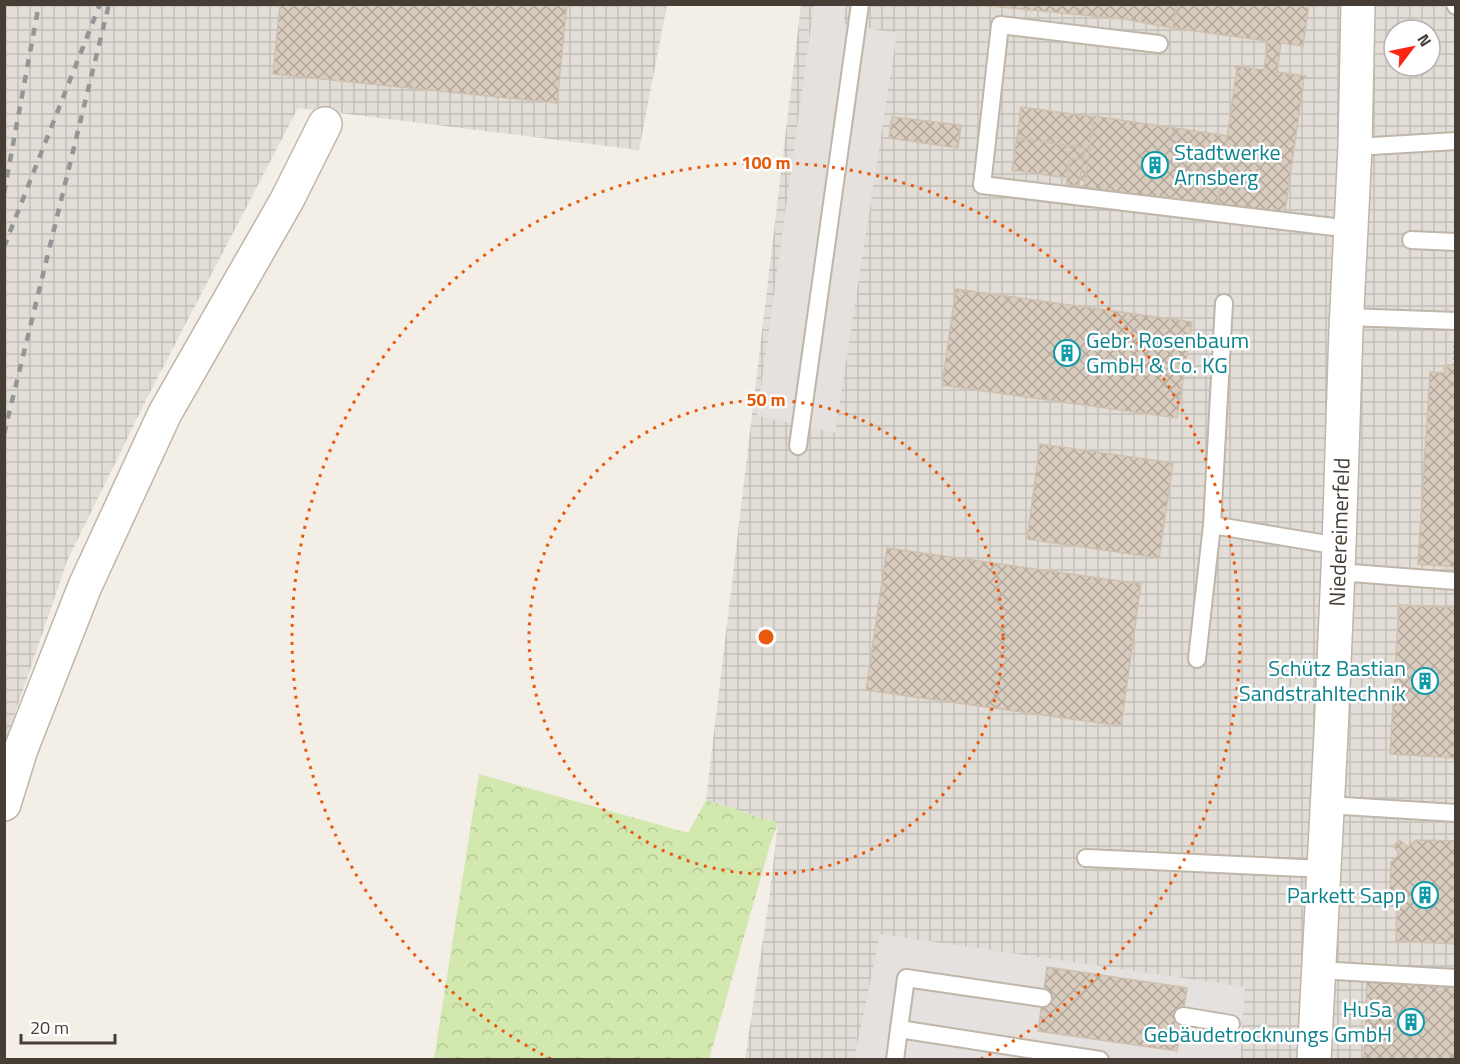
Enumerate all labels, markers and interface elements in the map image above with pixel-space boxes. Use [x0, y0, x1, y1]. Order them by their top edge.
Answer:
north arrow [1382, 18, 1442, 78]
text: N [1412, 29, 1438, 51]
place label: Stadtwerke Arnsberg [1174, 135, 1281, 194]
text: 100 m [741, 149, 791, 176]
building icon: Stadtwerke Arnsberg [1140, 150, 1170, 180]
place label: Gebr. Rosenbaum GmbH & Co. KG [1086, 323, 1249, 382]
building icon: Gebr. Rosenbaum GmbH & Co. KG [1052, 338, 1082, 368]
text: 50 m [746, 386, 786, 413]
street label: Niedereimerfeld [1319, 457, 1359, 607]
centre of rings [756, 627, 776, 647]
place label: Schütz Bastian Sandstrahltechnik [1239, 651, 1406, 710]
building icon: Schütz Bastian Sandstrahltechnik [1410, 666, 1440, 696]
place label: Parkett Sapp [1287, 878, 1406, 912]
building icon: Parkett Sapp [1410, 880, 1440, 910]
place label: HuSa Gebäudetrocknungs GmbH [1144, 992, 1392, 1051]
scale bar [21, 1007, 116, 1045]
building icon: HuSa Gebäudetrocknungs GmbH [1396, 1007, 1426, 1037]
text: 20 m [30, 1014, 69, 1041]

